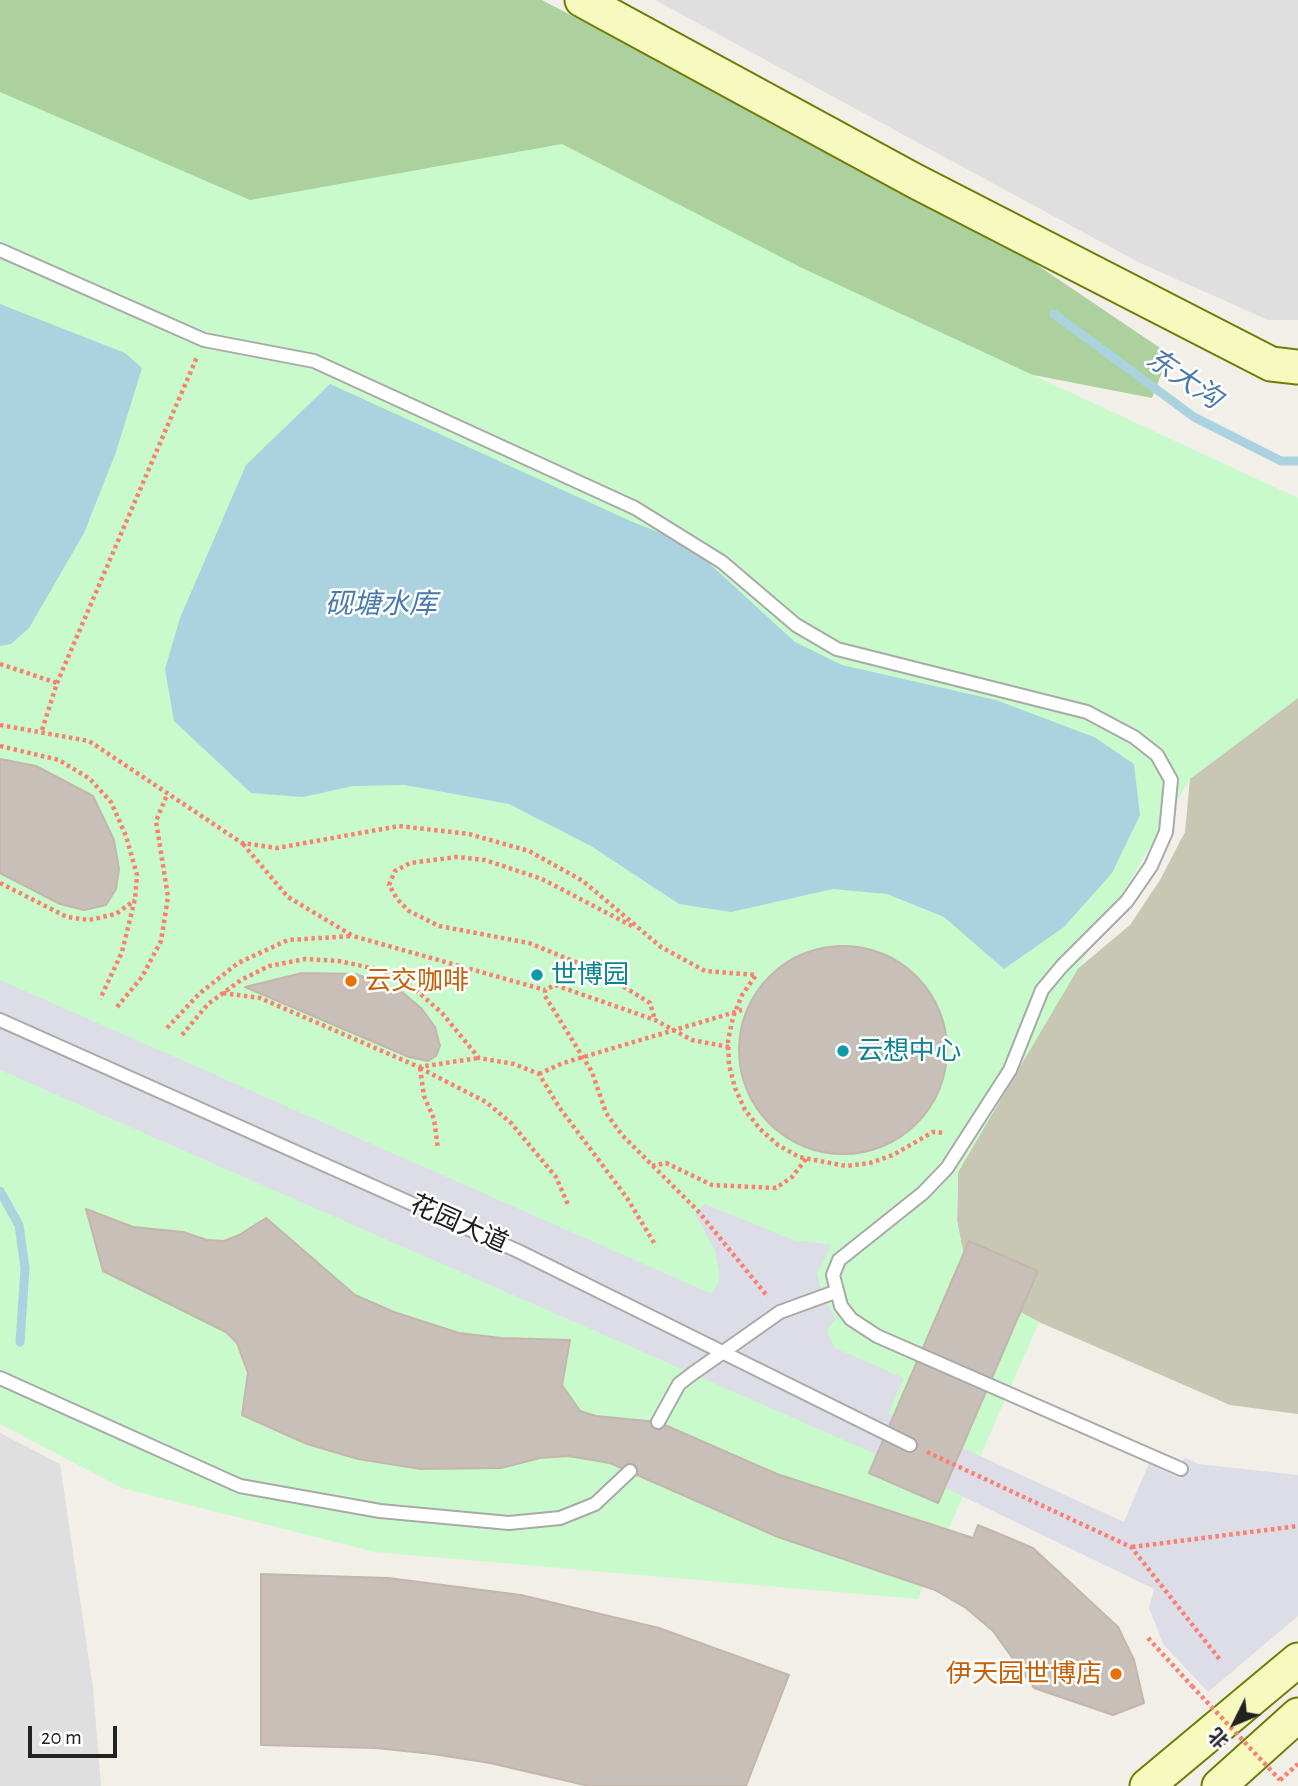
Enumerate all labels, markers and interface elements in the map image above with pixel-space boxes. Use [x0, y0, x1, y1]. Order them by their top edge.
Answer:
water label: 东大沟 [1140, 342, 1228, 416]
water label: 砚塘水库 [325, 588, 437, 622]
place label: 世博园 [551, 959, 629, 991]
place label: 云交咖啡 [365, 965, 469, 997]
marker: 世博园 [529, 967, 545, 983]
marker: 云交咖啡 [343, 973, 359, 989]
place label: 云想中心 [857, 1035, 961, 1067]
marker: 云想中心 [835, 1043, 851, 1059]
street label: 花园大道 [405, 1189, 513, 1259]
place label: 伊天园世博店 [946, 1658, 1102, 1690]
marker: 伊天园世博店 [1108, 1666, 1124, 1682]
north arrow [1200, 1688, 1270, 1758]
scale bar [32, 1712, 121, 1756]
text: 北 [1206, 1724, 1233, 1751]
text: 20 m [41, 1727, 82, 1748]

